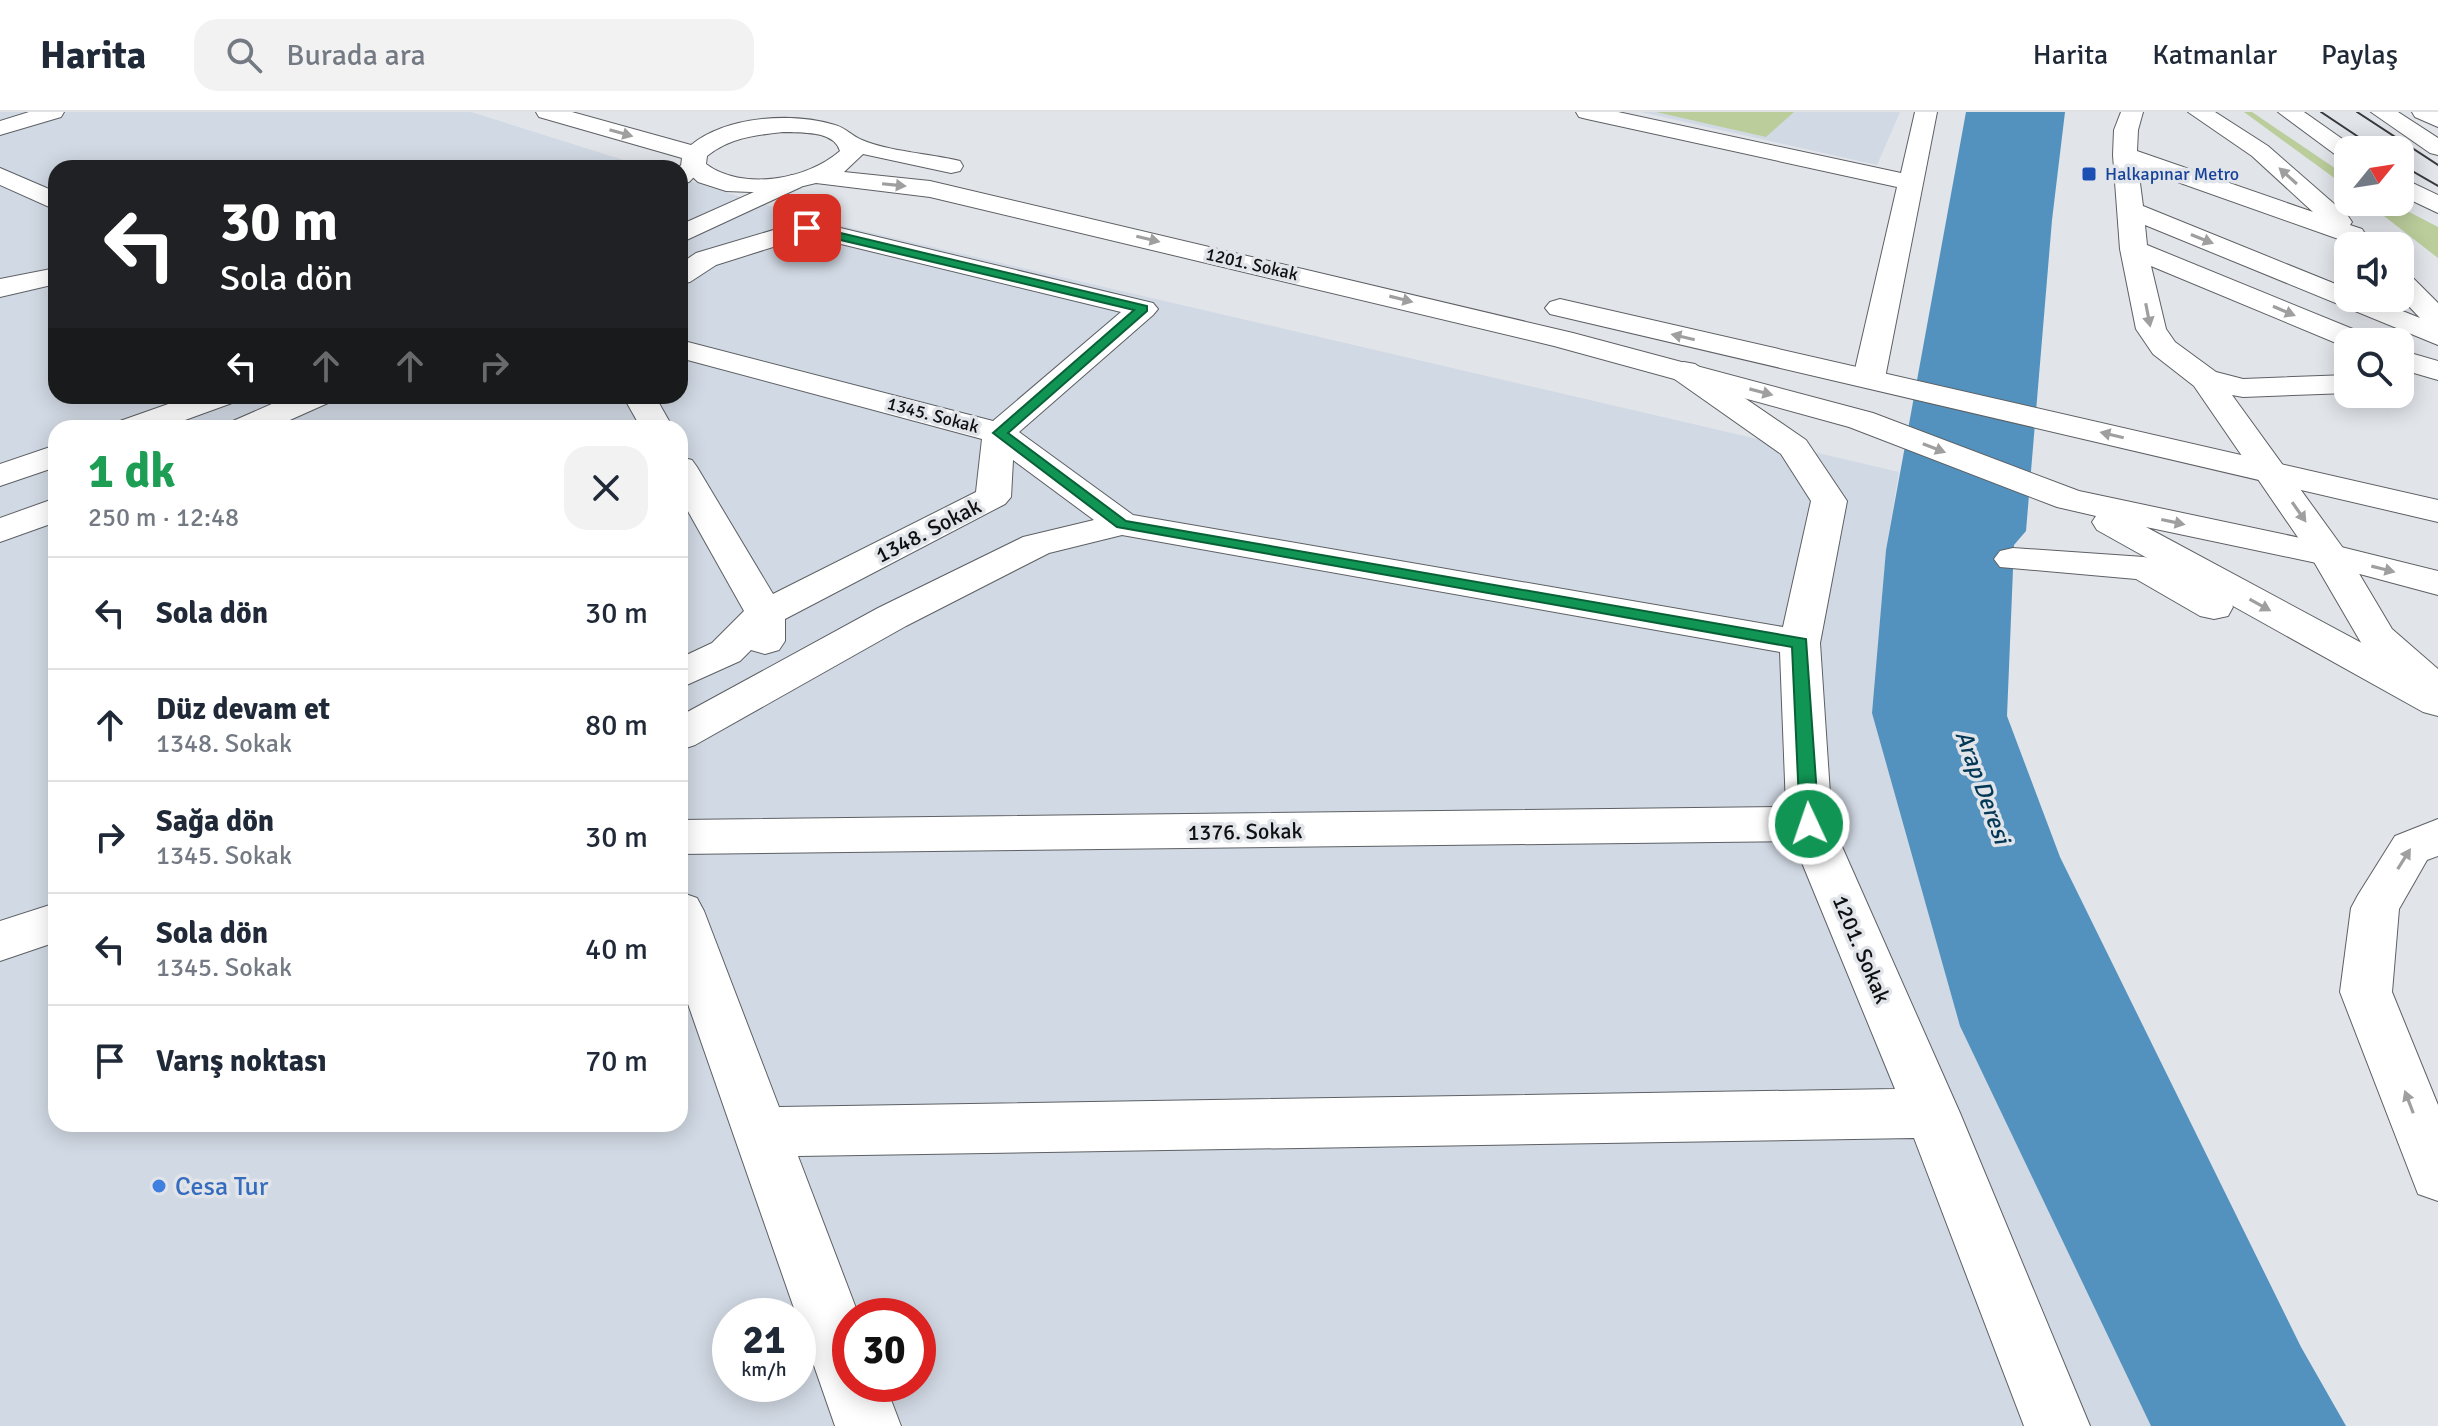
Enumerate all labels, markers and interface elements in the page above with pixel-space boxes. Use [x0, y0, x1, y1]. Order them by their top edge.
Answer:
search box [194, 19, 754, 91]
text: Harita [40, 32, 146, 79]
icon: search [222, 33, 266, 77]
text: Burada ara [286, 37, 426, 74]
text: Harita [2033, 38, 2108, 72]
text: Katmanlar [2152, 38, 2277, 72]
text: Paylaş [2321, 38, 2398, 72]
one-way arrow [609, 127, 633, 140]
north arrow [2334, 136, 2414, 216]
map controls [2334, 136, 2414, 408]
place label: Halkapınar Metro [2105, 163, 2239, 185]
marker: Halkapınar Metro [2080, 165, 2098, 183]
one-way arrow [2278, 168, 2298, 185]
one-way arrow [882, 178, 907, 191]
text: 30 m [220, 187, 338, 256]
icon: left [88, 192, 192, 296]
pin [773, 194, 841, 262]
icon: arrive [785, 206, 829, 250]
button: sound [2334, 232, 2414, 312]
one-way arrow [2190, 233, 2214, 246]
one-way arrow [1135, 234, 1160, 246]
street label: 1201. Sokak [1204, 243, 1300, 285]
text: Sola dön [220, 256, 353, 301]
one-way arrow [1388, 294, 1413, 306]
one-way arrow [2142, 303, 2154, 328]
one-way arrow [2272, 304, 2296, 317]
button: search [2334, 328, 2414, 408]
one-way arrow [1671, 330, 1696, 343]
icon: left [220, 344, 264, 388]
icon: ahead [304, 344, 348, 388]
icon: ahead [388, 344, 432, 388]
icon: right [472, 344, 516, 388]
one-way arrow [1748, 387, 1773, 399]
street label: 1345. Sokak [885, 392, 981, 438]
one-way arrow [2099, 428, 2124, 441]
text: 1 dk [88, 442, 175, 501]
one-way arrow [1922, 442, 1946, 455]
button: close [564, 446, 648, 530]
street label: 1348. Sokak [871, 492, 986, 569]
one-way arrow [2291, 501, 2306, 522]
text: 250 m · 12:48 [88, 502, 239, 534]
one-way arrow [2161, 516, 2186, 529]
one-way arrow [2371, 563, 2396, 576]
icon: left [88, 591, 132, 635]
text: Sola dön [156, 595, 268, 632]
text: 30 m [585, 595, 648, 632]
one-way arrow [2249, 598, 2272, 611]
text: Düz devam et [156, 691, 330, 728]
icon: ahead [88, 703, 132, 747]
text: 80 m [585, 707, 648, 744]
water label: Arap Deresi [1949, 726, 2018, 850]
text: 1348. Sokak [156, 728, 292, 760]
position arrow [1767, 782, 1851, 866]
text: Sağa dön [156, 803, 274, 840]
icon: right [88, 815, 132, 859]
street label: 1376. Sokak [1187, 817, 1303, 846]
text: 30 m [585, 819, 648, 856]
text: 1345. Sokak [156, 840, 292, 872]
one-way arrow [2397, 848, 2411, 870]
street label: 1201. Sokak [1827, 891, 1896, 1007]
text: Sola dön [156, 915, 268, 952]
icon: left [88, 927, 132, 971]
text: 40 m [585, 931, 648, 968]
text: 1345. Sokak [156, 952, 292, 984]
icon: arrive [88, 1039, 132, 1083]
text: Varış noktası [156, 1043, 327, 1080]
text: 70 m [585, 1043, 648, 1080]
one-way arrow [2403, 1090, 2416, 1114]
place label: Cesa Tur [175, 1171, 269, 1203]
marker: Cesa Tur [150, 1177, 168, 1195]
speed limit sign: 30 [832, 1298, 936, 1402]
text: 21 [742, 1315, 786, 1365]
text: km/h [741, 1357, 787, 1382]

